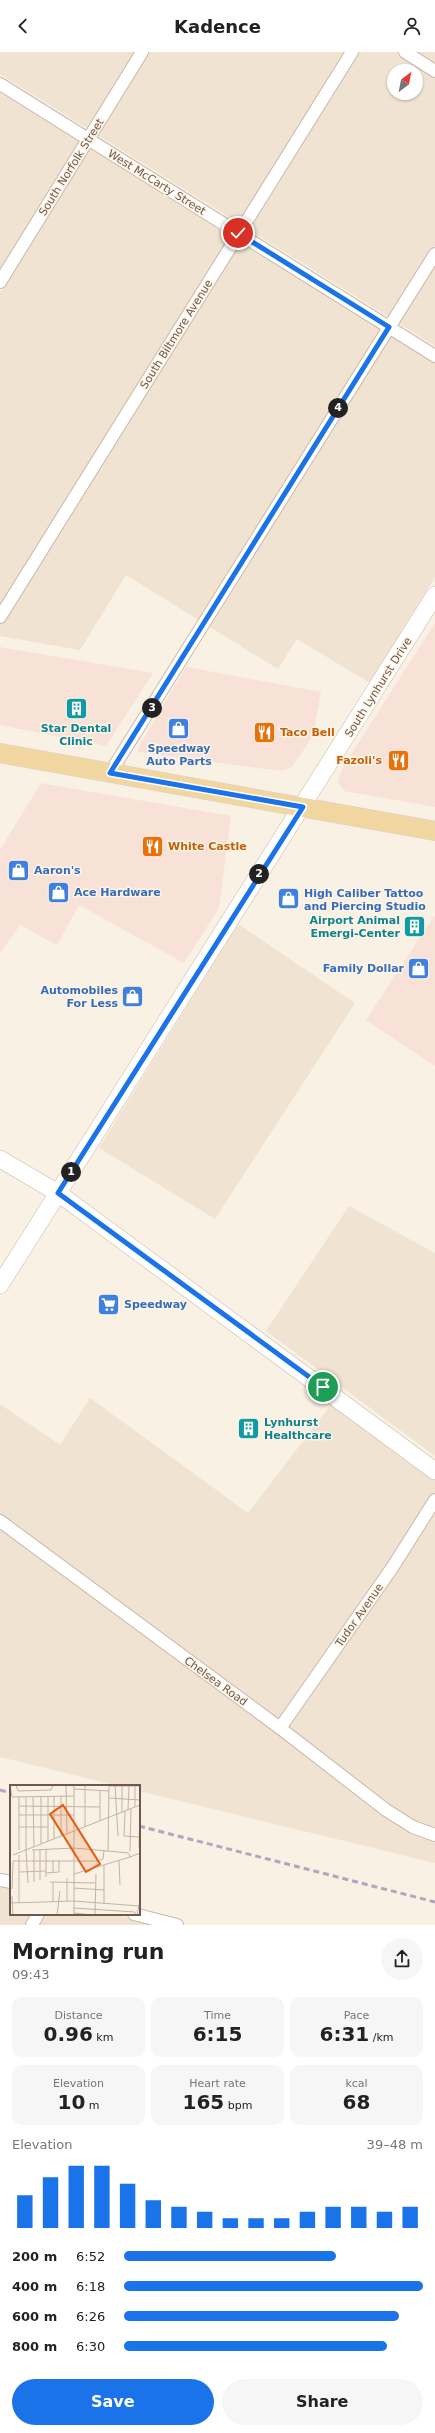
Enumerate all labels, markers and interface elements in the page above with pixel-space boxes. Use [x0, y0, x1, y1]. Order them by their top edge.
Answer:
icon: back [12, 15, 34, 37]
icon: person [401, 15, 423, 37]
text: Kadence [174, 16, 261, 37]
north arrow [387, 64, 423, 100]
map controls [387, 64, 423, 100]
street label: South Norfolk Street [36, 116, 107, 218]
street label: West McCarty Street [105, 147, 209, 218]
pin [221, 216, 255, 250]
icon: check [227, 222, 249, 244]
street label: South Biltmore Avenue [137, 277, 216, 391]
pin: 4 [328, 398, 348, 418]
text: 4 [334, 401, 342, 414]
street label: South Lynhurst Drive [342, 635, 415, 740]
building icon: Star Dental Clinic [63, 695, 89, 721]
pin: 3 [142, 698, 162, 718]
text: 3 [148, 701, 156, 714]
shop icon: Speedway Auto Parts [166, 715, 192, 741]
restaurant icon: Taco Bell [251, 719, 277, 745]
place label: Star Dental Clinic [41, 722, 111, 748]
place label: Taco Bell [280, 726, 335, 739]
place label: Speedway Auto Parts [146, 742, 212, 768]
restaurant icon: Fazoli's [385, 747, 411, 773]
place label: Fazoli's [336, 754, 382, 767]
restaurant icon: White Castle [139, 833, 165, 859]
place label: White Castle [168, 840, 247, 853]
shop icon: Aaron's [6, 857, 32, 883]
place label: Aaron's [34, 864, 81, 877]
pin: 2 [249, 864, 269, 884]
text: 2 [255, 867, 263, 880]
shop icon: Ace Hardware [45, 879, 71, 905]
place label: Ace Hardware [74, 886, 161, 899]
shop icon: High Caliber Tattoo and Piercing Studio [276, 886, 302, 912]
place label: High Caliber Tattoo and Piercing Studio [304, 887, 426, 913]
building icon: Airport Animal Emergi-Center [402, 913, 428, 939]
place label: Airport Animal Emergi-Center [310, 914, 401, 940]
shop icon: Family Dollar [406, 955, 432, 981]
place label: Family Dollar [323, 962, 405, 975]
shop icon: Automobiles For Less [120, 983, 146, 1009]
place label: Automobiles For Less [40, 984, 118, 1010]
pin: 1 [61, 1162, 81, 1182]
text: 1 [67, 1165, 75, 1178]
supermarket icon: Speedway [96, 1291, 122, 1317]
place label: Speedway [124, 1298, 187, 1311]
pin [306, 1370, 340, 1404]
icon: arrive [312, 1376, 334, 1398]
building icon: Lynhurst Healthcare [236, 1415, 262, 1441]
place label: Lynhurst Healthcare [264, 1416, 332, 1442]
street label: Tudor Avenue [332, 1581, 386, 1650]
street label: Chelsea Road [182, 1654, 250, 1709]
inset map [10, 1785, 140, 1915]
button: share [381, 1938, 423, 1980]
text: Morning run [12, 1939, 164, 1964]
text: 09:43 [12, 1967, 49, 1982]
text: Distance [54, 2009, 103, 2022]
text: Time [204, 2009, 231, 2022]
text: Pace [344, 2009, 369, 2022]
text: 0.96 [44, 2022, 93, 2046]
text: 6:15 [193, 2022, 242, 2046]
text: 6:31 [319, 2022, 369, 2046]
text: km [93, 2031, 113, 2044]
text: /km [369, 2031, 394, 2044]
text: Elevation [53, 2077, 104, 2090]
text: Heart rate [189, 2077, 246, 2090]
text: kcal [345, 2077, 368, 2090]
text: 10 [57, 2090, 85, 2114]
text: 165 [183, 2090, 224, 2114]
text: 68 [343, 2090, 370, 2114]
text: m [85, 2099, 100, 2112]
text: bpm [224, 2099, 252, 2112]
text: Elevation [12, 2137, 72, 2152]
text: 39–48 m [367, 2137, 423, 2152]
text: 200 m [12, 2249, 57, 2264]
text: 6:52 [76, 2249, 105, 2264]
text: 400 m [12, 2279, 57, 2294]
text: 6:18 [76, 2279, 105, 2294]
text: 600 m [12, 2309, 57, 2324]
text: 6:26 [76, 2309, 105, 2324]
text: 800 m [12, 2339, 57, 2354]
text: 6:30 [76, 2339, 105, 2354]
button: Save [12, 2379, 214, 2425]
button: Share [222, 2379, 423, 2425]

